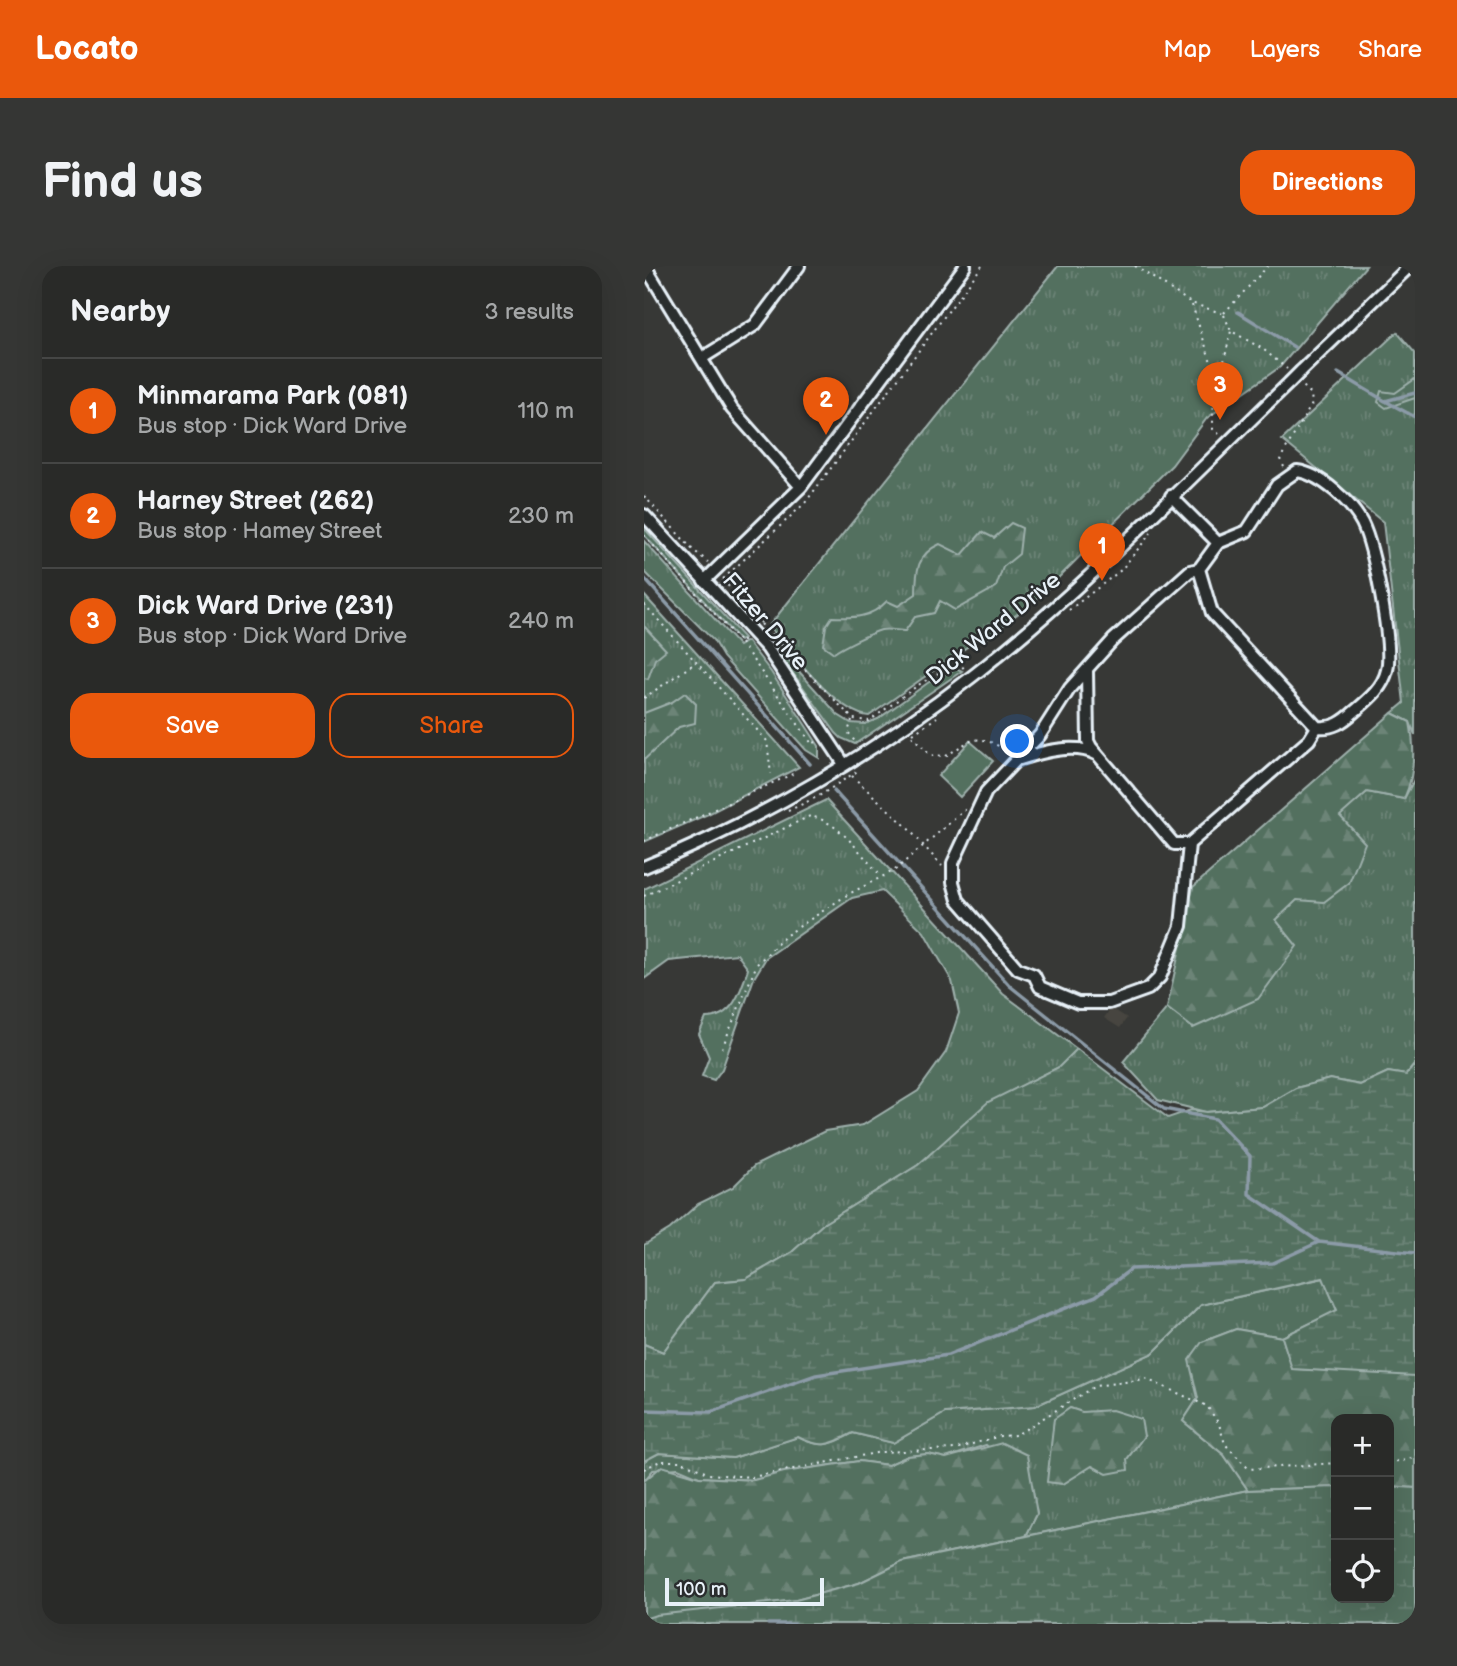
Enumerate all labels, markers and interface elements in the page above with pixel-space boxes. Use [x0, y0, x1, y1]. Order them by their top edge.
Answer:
text: Locato [35, 29, 139, 69]
text: Map [1163, 35, 1211, 64]
text: Layers [1249, 35, 1320, 64]
text: Share [1358, 35, 1422, 64]
button: Directions [1240, 150, 1415, 215]
text: Find us [42, 153, 203, 212]
text: Nearby [70, 294, 170, 330]
text: 3 results [485, 298, 574, 326]
pin: 3 [1197, 362, 1243, 420]
pin: 2 [803, 377, 849, 435]
text: Minmarama Park (081) [137, 381, 408, 412]
text: 1 [88, 397, 98, 425]
text: 110 m [517, 397, 574, 425]
text: Bus stop · Dick Ward Drive [137, 412, 407, 440]
text: Harney Street (262) [137, 486, 374, 517]
text: 2 [86, 502, 100, 530]
text: 230 m [508, 502, 574, 530]
text: Bus stop · Hamey Street [137, 517, 382, 545]
pin: 1 [1079, 523, 1125, 581]
street label: Dick Ward Drive [921, 566, 1067, 692]
street label: Fitzer Drive [716, 567, 814, 676]
text: Dick Ward Drive (231) [137, 591, 394, 622]
text: 3 [86, 607, 100, 635]
text: 240 m [508, 607, 574, 635]
text: Bus stop · Dick Ward Drive [137, 622, 407, 650]
button: Save [70, 693, 315, 758]
button: Share [329, 693, 574, 758]
your location [1000, 724, 1034, 758]
map controls [1331, 1414, 1394, 1603]
button: + [1331, 1414, 1394, 1477]
button: − [1331, 1477, 1394, 1540]
button: locate [1331, 1540, 1394, 1603]
scale bar [665, 1575, 824, 1607]
text: 100 m [676, 1578, 727, 1601]

